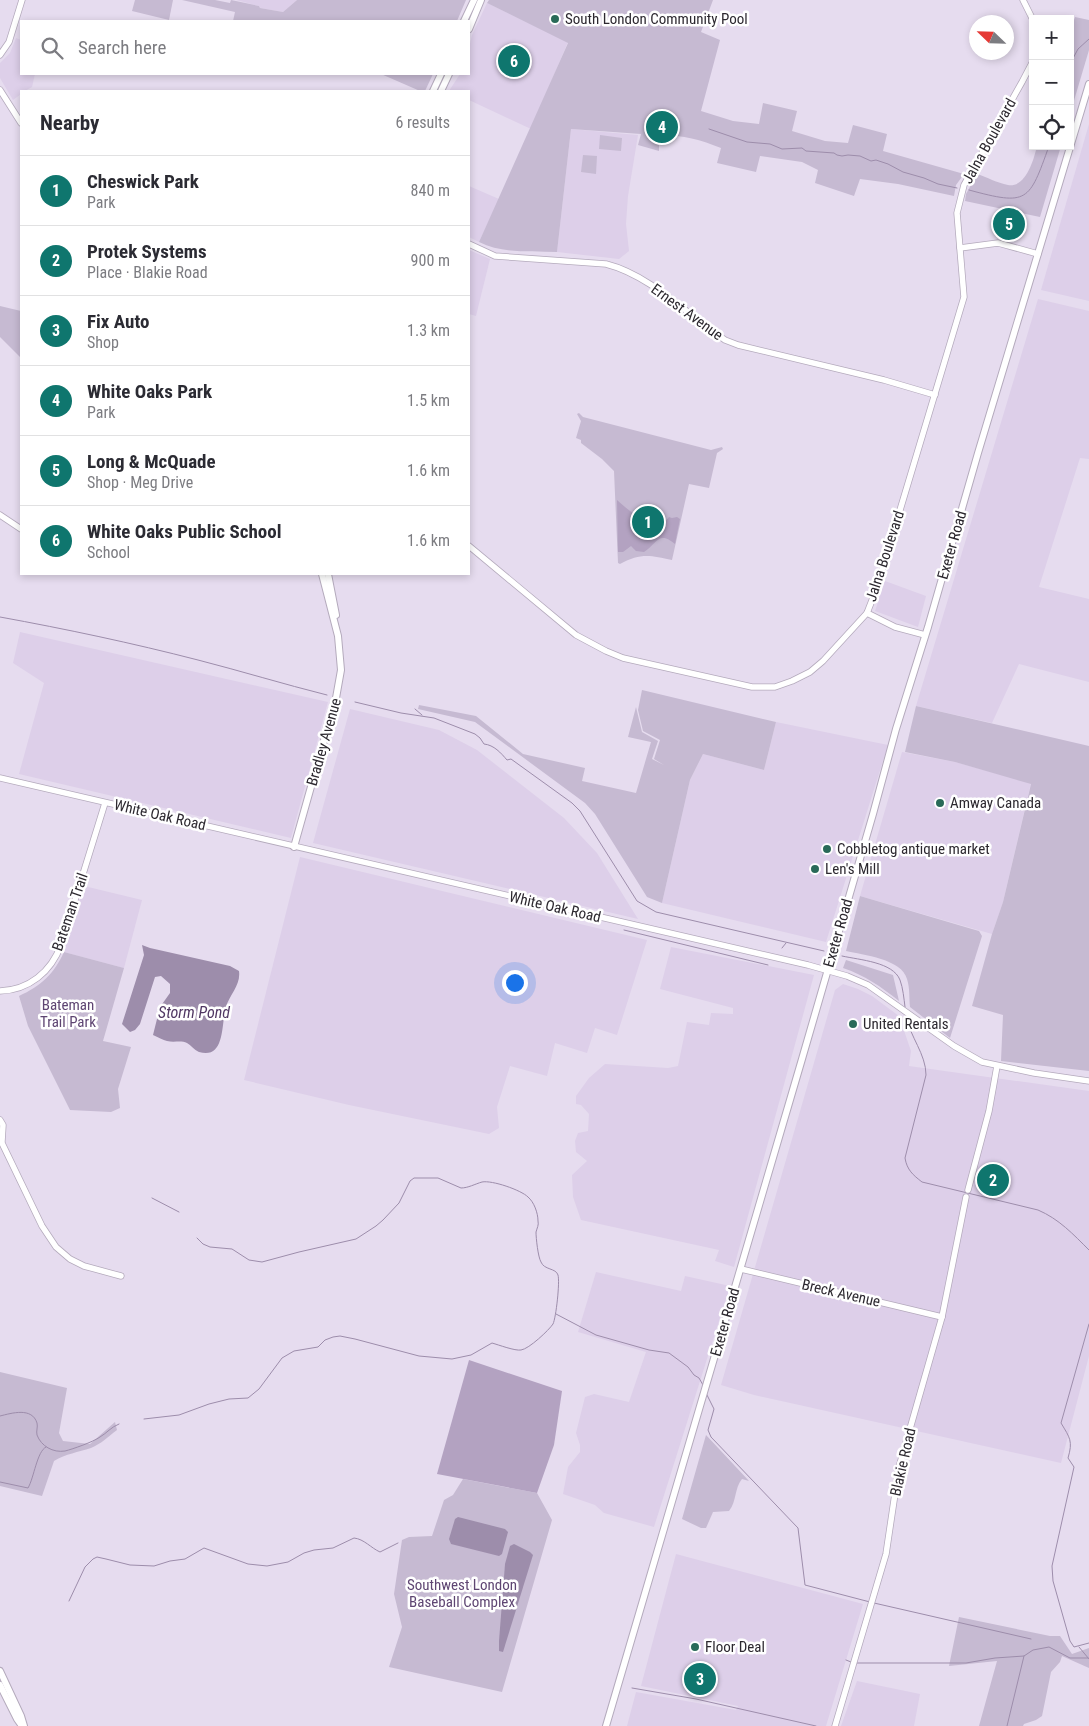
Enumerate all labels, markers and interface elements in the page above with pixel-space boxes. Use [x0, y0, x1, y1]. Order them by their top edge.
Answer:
place label: South London Community Pool [565, 10, 748, 28]
marker: South London Community Pool [549, 13, 561, 25]
north arrow [969, 15, 1014, 60]
map controls [1029, 15, 1074, 150]
button: + [1029, 15, 1074, 60]
search box [20, 20, 470, 75]
icon: search [38, 34, 66, 62]
text: Search here [78, 36, 166, 59]
pin: 6 [498, 42, 530, 80]
button: − [1029, 60, 1074, 105]
street label: Jalna Boulevard [958, 95, 1020, 187]
button: locate [1029, 105, 1074, 150]
pin: 4 [646, 108, 678, 146]
text: Nearby [40, 111, 99, 135]
text: 6 results [395, 113, 450, 132]
text: Cheswick Park [87, 170, 199, 193]
text: 1 [52, 181, 60, 200]
text: 840 m [411, 181, 450, 200]
text: Park [87, 193, 116, 212]
pin: 5 [993, 205, 1025, 243]
text: Protek Systems [87, 240, 207, 263]
text: 2 [52, 251, 60, 270]
text: 900 m [411, 251, 450, 270]
text: Place · Blakie Road [87, 263, 208, 282]
street label: Ernest Avenue [648, 280, 726, 344]
text: Fix Auto [87, 310, 149, 333]
text: 3 [52, 321, 60, 340]
text: 1.3 km [407, 321, 450, 340]
text: Shop [87, 333, 119, 352]
text: White Oaks Park [87, 380, 212, 403]
text: 4 [52, 391, 60, 410]
text: 1.5 km [407, 391, 450, 410]
text: Park [87, 403, 116, 422]
text: Long & McQuade [87, 450, 216, 473]
text: 5 [52, 461, 60, 480]
text: 1.6 km [407, 461, 450, 480]
text: Shop · Meg Drive [87, 473, 193, 492]
pin: 1 [632, 503, 664, 541]
street label: Jalna Boulevard [862, 508, 908, 604]
street label: Exeter Road [934, 509, 970, 581]
text: White Oaks Public School [87, 520, 281, 543]
text: 6 [52, 531, 60, 550]
text: 1.6 km [407, 531, 450, 550]
text: School [87, 543, 130, 562]
street label: Bradley Avenue [303, 696, 345, 788]
place label: Amway Canada [950, 794, 1041, 812]
street label: White Oak Road [112, 796, 208, 834]
marker: Amway Canada [934, 797, 946, 809]
place label: Cobbletog antique market [837, 840, 990, 858]
marker: Cobbletog antique market [821, 843, 833, 855]
place label: Len's Mill [825, 860, 880, 878]
marker: Len's Mill [809, 863, 821, 875]
street label: Bateman Trail [48, 871, 92, 953]
street label: White Oak Road [507, 888, 603, 926]
street label: Exeter Road [820, 897, 856, 969]
your location [502, 970, 528, 996]
park label: Bateman Trail Park [40, 996, 96, 1031]
water label: Storm Pond [158, 1003, 230, 1022]
place label: United Rentals [863, 1015, 949, 1033]
marker: United Rentals [847, 1018, 859, 1030]
pin: 2 [977, 1161, 1009, 1199]
street label: Breck Avenue [800, 1275, 882, 1311]
street label: Exeter Road [707, 1286, 743, 1358]
street label: Blakie Road [886, 1426, 920, 1498]
park label: Southwest London Baseball Complex [407, 1576, 517, 1611]
place label: Floor Deal [705, 1638, 765, 1656]
marker: Floor Deal [689, 1641, 701, 1653]
pin: 3 [684, 1660, 716, 1698]

